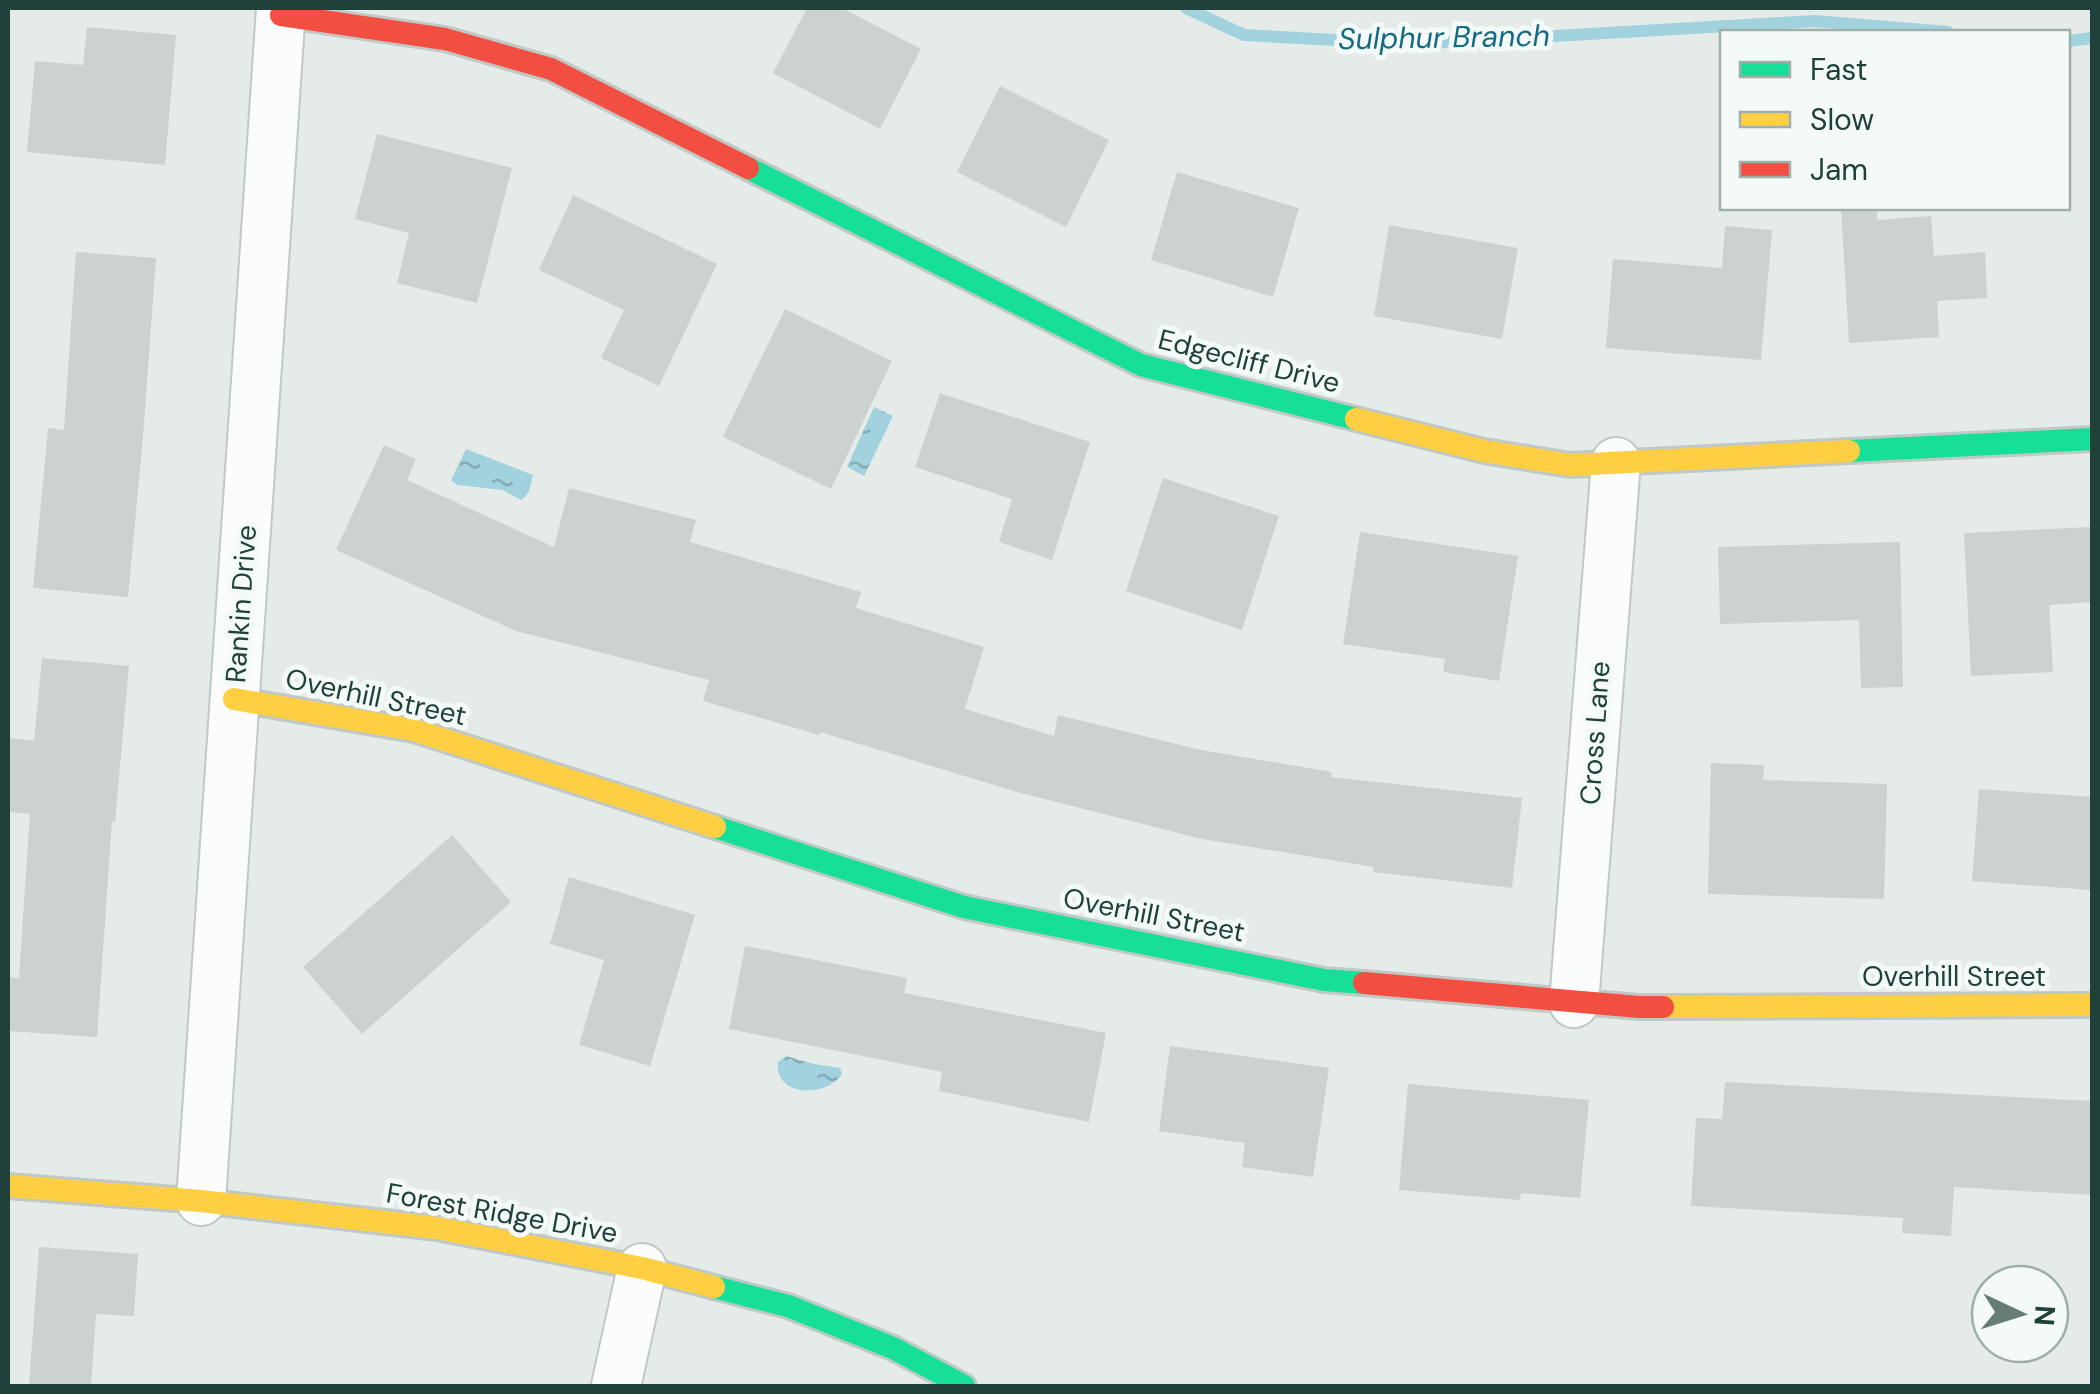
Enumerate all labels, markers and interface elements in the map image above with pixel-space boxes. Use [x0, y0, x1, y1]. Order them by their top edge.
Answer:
water label: Sulphur Branch [1338, 16, 1550, 58]
legend [1720, 30, 2070, 210]
text: Fast [1810, 50, 1868, 89]
text: Slow [1810, 100, 1874, 139]
text: Jam [1810, 150, 1868, 189]
street label: Edgecliff Drive [1154, 321, 1344, 401]
street label: Rankin Drive [217, 524, 265, 684]
street label: Overhill Street [282, 660, 470, 734]
street label: Cross Lane [1572, 660, 1618, 806]
street label: Overhill Street [1060, 879, 1248, 951]
street label: Overhill Street [1862, 958, 2046, 995]
street label: Forest Ridge Drive [383, 1174, 621, 1252]
north arrow [1970, 1264, 2070, 1364]
text: N [2025, 1304, 2064, 1327]

